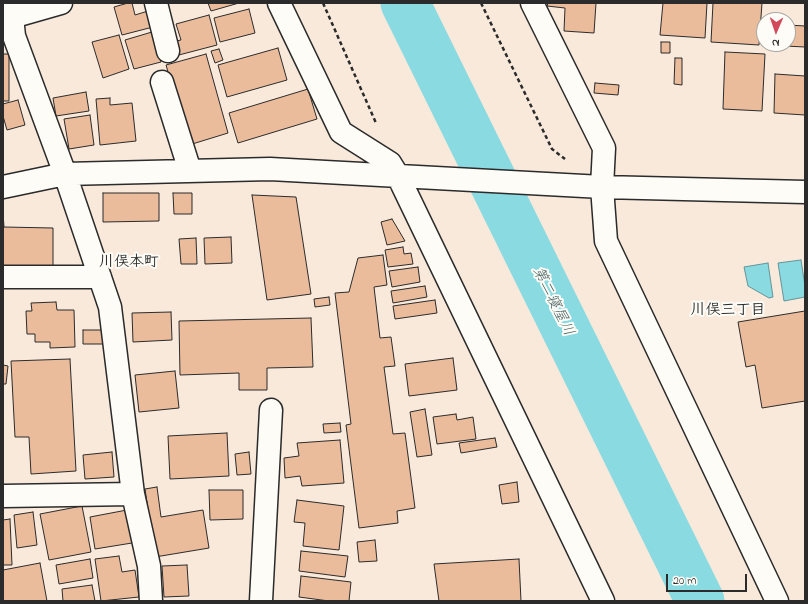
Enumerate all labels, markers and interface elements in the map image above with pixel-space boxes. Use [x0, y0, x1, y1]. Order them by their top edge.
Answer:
north arrow [756, 12, 796, 52]
text: N [772, 35, 780, 51]
district label: 川俣本町 [99, 255, 159, 273]
water label: 第二寝屋川 [527, 264, 577, 340]
district label: 川俣三丁目 [691, 303, 765, 321]
scale bar [668, 566, 749, 592]
text: 20 m [673, 572, 696, 590]

